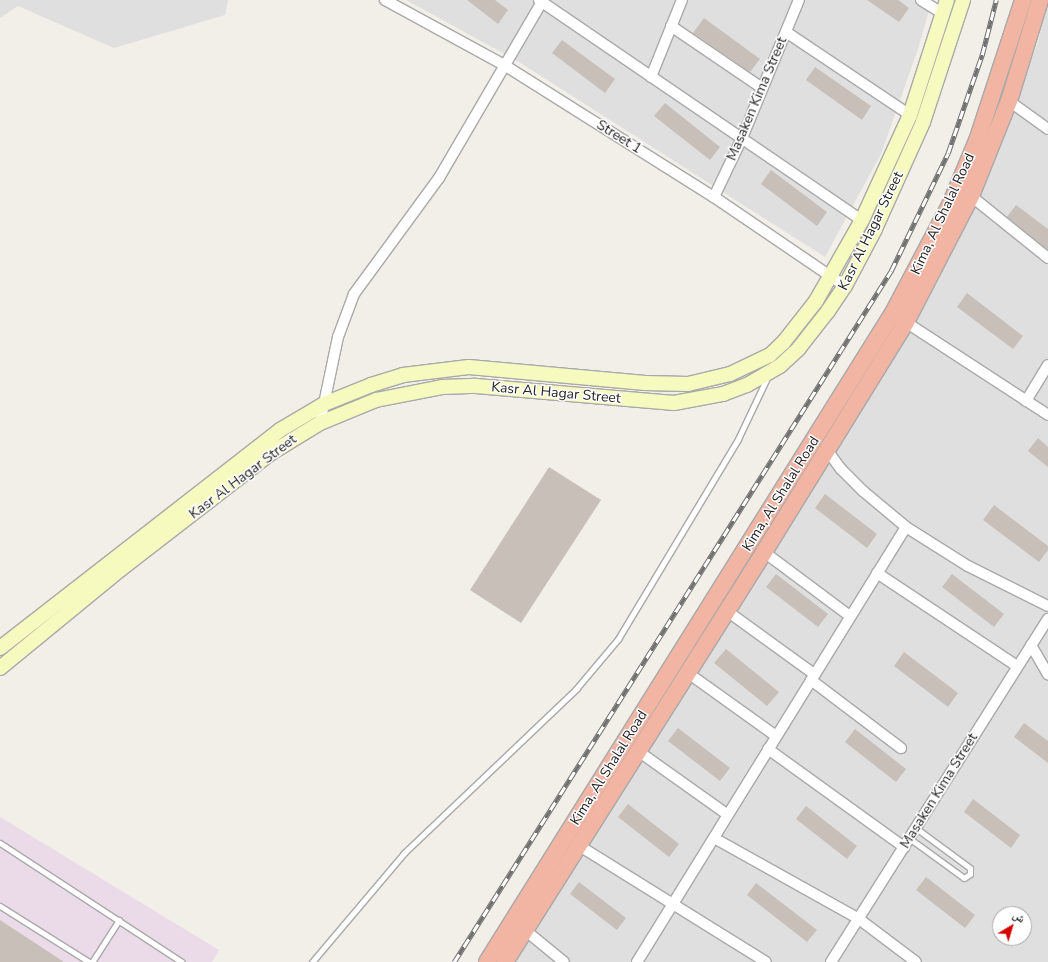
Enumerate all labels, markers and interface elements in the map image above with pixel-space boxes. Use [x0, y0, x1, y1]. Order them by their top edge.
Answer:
street label: Masaken Kima Street [723, 35, 791, 163]
street label: Street 1 [593, 117, 645, 157]
street label: Kima, Al Shalal Road [907, 151, 979, 277]
street label: Kasr Al Hagar Street [835, 169, 907, 293]
street label: Kasr Al Hagar Street [491, 379, 621, 407]
street label: Kasr Al Hagar Street [186, 431, 300, 523]
street label: Kima, Al Shalal Road [739, 434, 823, 554]
street label: Kima, Al Shalal Road [567, 708, 651, 828]
street label: Masaken Kima Street [897, 730, 981, 852]
north arrow [992, 906, 1032, 946]
text: ش [1010, 907, 1028, 926]

